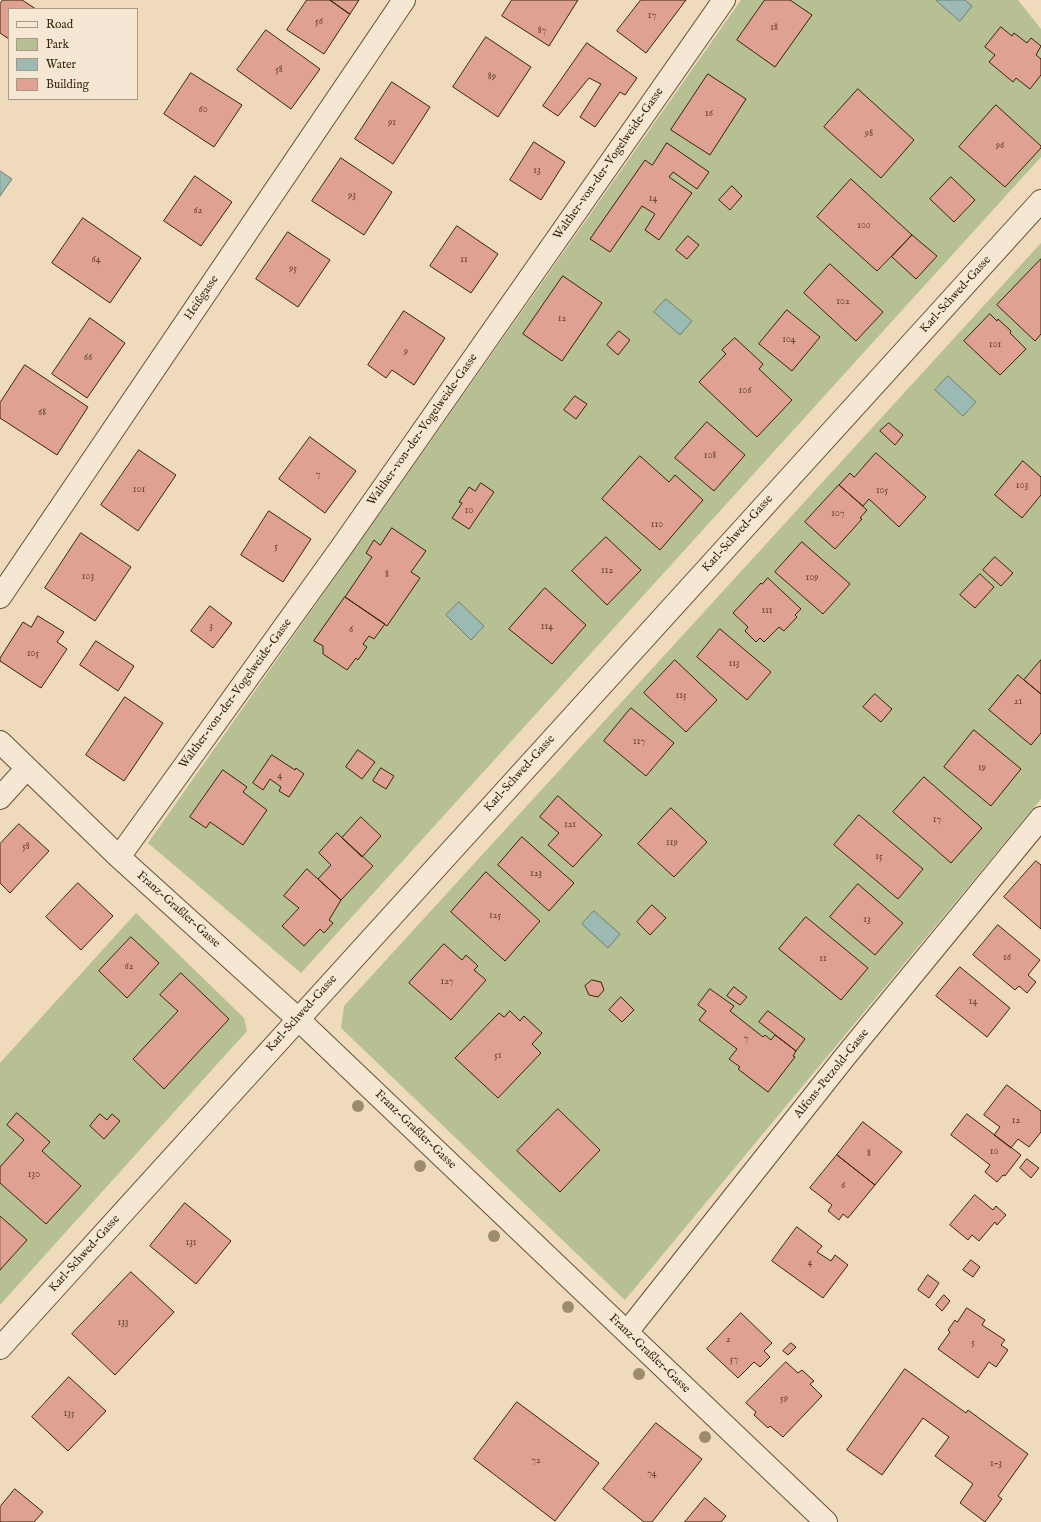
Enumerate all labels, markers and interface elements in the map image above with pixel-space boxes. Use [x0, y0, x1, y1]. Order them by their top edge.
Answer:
legend [8, 8, 138, 100]
house number: 17 [648, 10, 656, 22]
house number: 56 [315, 16, 323, 28]
text: Road [46, 17, 73, 32]
house number: 18 [770, 22, 778, 34]
house number: 87 [538, 25, 546, 37]
text: Park [46, 37, 69, 52]
text: Water [46, 57, 76, 72]
house number: 58 [275, 64, 283, 76]
house number: 89 [488, 71, 496, 83]
text: Building [46, 77, 89, 92]
street label: Walther-von-der-Vogelweide-Gasse [551, 85, 667, 243]
house number: 60 [198, 104, 208, 116]
house number: 16 [705, 108, 713, 120]
house number: 91 [388, 117, 396, 129]
house number: 98 [865, 128, 873, 140]
house number: 96 [996, 140, 1004, 152]
house number: 13 [533, 165, 541, 177]
house number: 93 [348, 190, 356, 202]
house number: 14 [649, 193, 657, 205]
house number: 62 [194, 205, 202, 217]
house number: 100 [857, 220, 871, 232]
house number: 64 [91, 254, 101, 266]
house number: 11 [460, 254, 468, 266]
street label: Karl-Schwed-Gasse [918, 254, 994, 336]
house number: 95 [289, 263, 297, 275]
street label: Heißgasse [182, 273, 222, 323]
house number: 102 [836, 296, 850, 308]
house number: 12 [558, 313, 566, 325]
house number: 104 [782, 334, 796, 346]
house number: 101 [989, 339, 1001, 351]
house number: 9 [404, 346, 408, 358]
street label: Walther-von-der-Vogelweide-Gasse [365, 351, 481, 509]
house number: 66 [84, 352, 92, 364]
house number: 106 [739, 385, 751, 397]
house number: 68 [38, 407, 46, 419]
house number: 108 [704, 450, 716, 462]
house number: 7 [316, 469, 320, 481]
house number: 103 [1016, 480, 1028, 492]
house number: 101 [133, 484, 145, 496]
house number: 105 [876, 485, 888, 497]
street label: Karl-Schwed-Gasse [700, 493, 776, 575]
house number: 10 [465, 505, 473, 517]
house number: 107 [831, 508, 845, 520]
house number: 110 [651, 519, 663, 531]
house number: 5 [274, 541, 278, 553]
house number: 112 [601, 565, 613, 577]
house number: 8 [385, 569, 389, 581]
house number: 103 [82, 571, 94, 583]
house number: 109 [806, 572, 818, 584]
house number: 111 [761, 605, 773, 617]
street label: Walther-von-der-Vogelweide-Gasse [177, 616, 295, 772]
house number: 3 [209, 621, 213, 633]
house number: 114 [541, 621, 553, 633]
house number: 6 [349, 624, 353, 636]
house number: 105 [27, 648, 39, 660]
house number: 113 [728, 658, 740, 670]
house number: 115 [675, 690, 687, 702]
house number: 21 [1014, 696, 1022, 708]
street label: Karl-Schwed-Gasse [482, 733, 558, 815]
house number: 117 [633, 736, 645, 748]
house number: 19 [978, 762, 986, 774]
house number: 4 [278, 770, 282, 782]
house number: 17 [933, 814, 941, 826]
house number: 121 [564, 819, 576, 831]
house number: 119 [666, 837, 678, 849]
house number: 58 [22, 841, 30, 853]
house number: 15 [875, 851, 883, 863]
house number: 123 [530, 868, 542, 880]
street label: Franz-Graßler-Gasse [133, 869, 223, 951]
house number: 125 [489, 910, 501, 922]
house number: 13 [863, 914, 871, 926]
house number: 16 [1003, 952, 1011, 964]
house number: 11 [819, 953, 827, 965]
house number: 62 [125, 961, 133, 973]
street label: Karl-Schwed-Gasse [264, 973, 340, 1055]
house number: 127 [441, 976, 453, 988]
house number: 14 [969, 996, 977, 1008]
street label: Alfons-Petzold-Gasse [792, 1027, 872, 1121]
house number: 7 [744, 1033, 748, 1045]
house number: 51 [494, 1050, 502, 1062]
street label: Franz-Graßler-Gasse [371, 1088, 459, 1172]
house number: 12 [1012, 1115, 1020, 1127]
house number: 10 [990, 1146, 998, 1158]
house number: 8 [867, 1148, 871, 1160]
house number: 130 [28, 1169, 40, 1181]
house number: 6 [841, 1180, 845, 1192]
street label: Karl-Schwed-Gasse [47, 1213, 123, 1295]
house number: 131 [185, 1237, 197, 1249]
house number: 4 [808, 1257, 812, 1269]
street label: Franz-Graßler-Gasse [605, 1312, 693, 1396]
house number: 133 [117, 1317, 129, 1329]
house number: 2 [726, 1334, 730, 1346]
house number: 5 [971, 1337, 975, 1349]
house number: 57 [730, 1354, 738, 1366]
house number: 59 [780, 1393, 788, 1405]
house number: 135 [63, 1408, 75, 1420]
house number: 72 [531, 1455, 541, 1467]
house number: 1-3 [990, 1458, 1002, 1470]
house number: 74 [647, 1468, 657, 1480]

